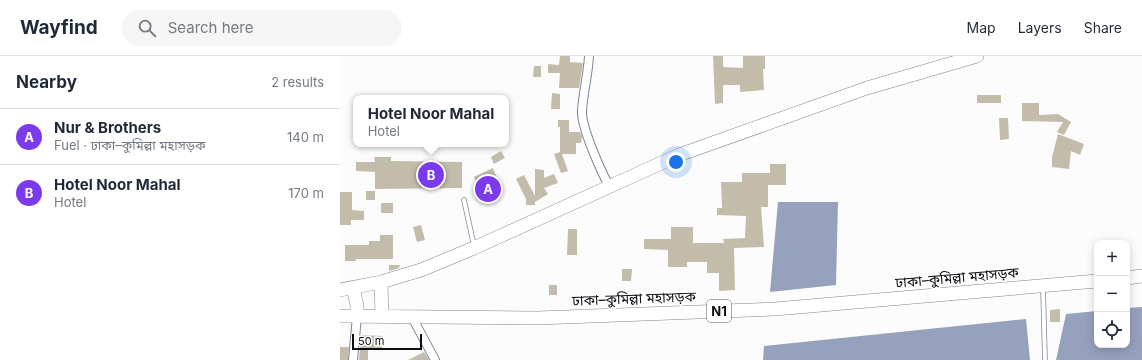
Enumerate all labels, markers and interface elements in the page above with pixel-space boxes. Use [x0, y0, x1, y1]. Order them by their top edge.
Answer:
search box [122, 10, 402, 46]
text: Wayfind [20, 16, 98, 39]
icon: search [136, 17, 158, 39]
text: Search here [168, 18, 253, 37]
text: Map [967, 19, 996, 36]
text: Layers [1018, 19, 1062, 36]
text: Share [1084, 19, 1122, 36]
text: Nearby [16, 72, 77, 92]
text: 2 results [271, 74, 324, 90]
popup [353, 95, 509, 147]
text: Hotel Noor Mahal [368, 104, 494, 123]
text: Nur & Brothers [54, 118, 161, 137]
text: Hotel [368, 123, 400, 139]
text: A [24, 129, 34, 145]
text: 140 m [287, 129, 324, 145]
text: Fuel · ঢাকা–কুমিল্লা মহাসড়ক [54, 137, 206, 153]
your location [666, 152, 686, 172]
pin: B [418, 160, 444, 190]
pin: A [475, 174, 501, 204]
text: Hotel Noor Mahal [54, 175, 181, 194]
text: B [25, 185, 33, 201]
text: 170 m [288, 185, 324, 201]
text: Hotel [54, 194, 86, 210]
map controls [1094, 240, 1130, 348]
button: + [1094, 240, 1130, 276]
street label: ঢাকা–কুমিল্লা মহাসড়ক [894, 263, 1020, 292]
button: − [1094, 276, 1130, 312]
street label: ঢাকা–কুমিল্লা মহাসড়ক [571, 287, 697, 310]
road number: N1 [707, 300, 731, 322]
button: locate [1094, 312, 1130, 348]
scale bar [352, 332, 422, 351]
text: 50 m [358, 334, 384, 348]

